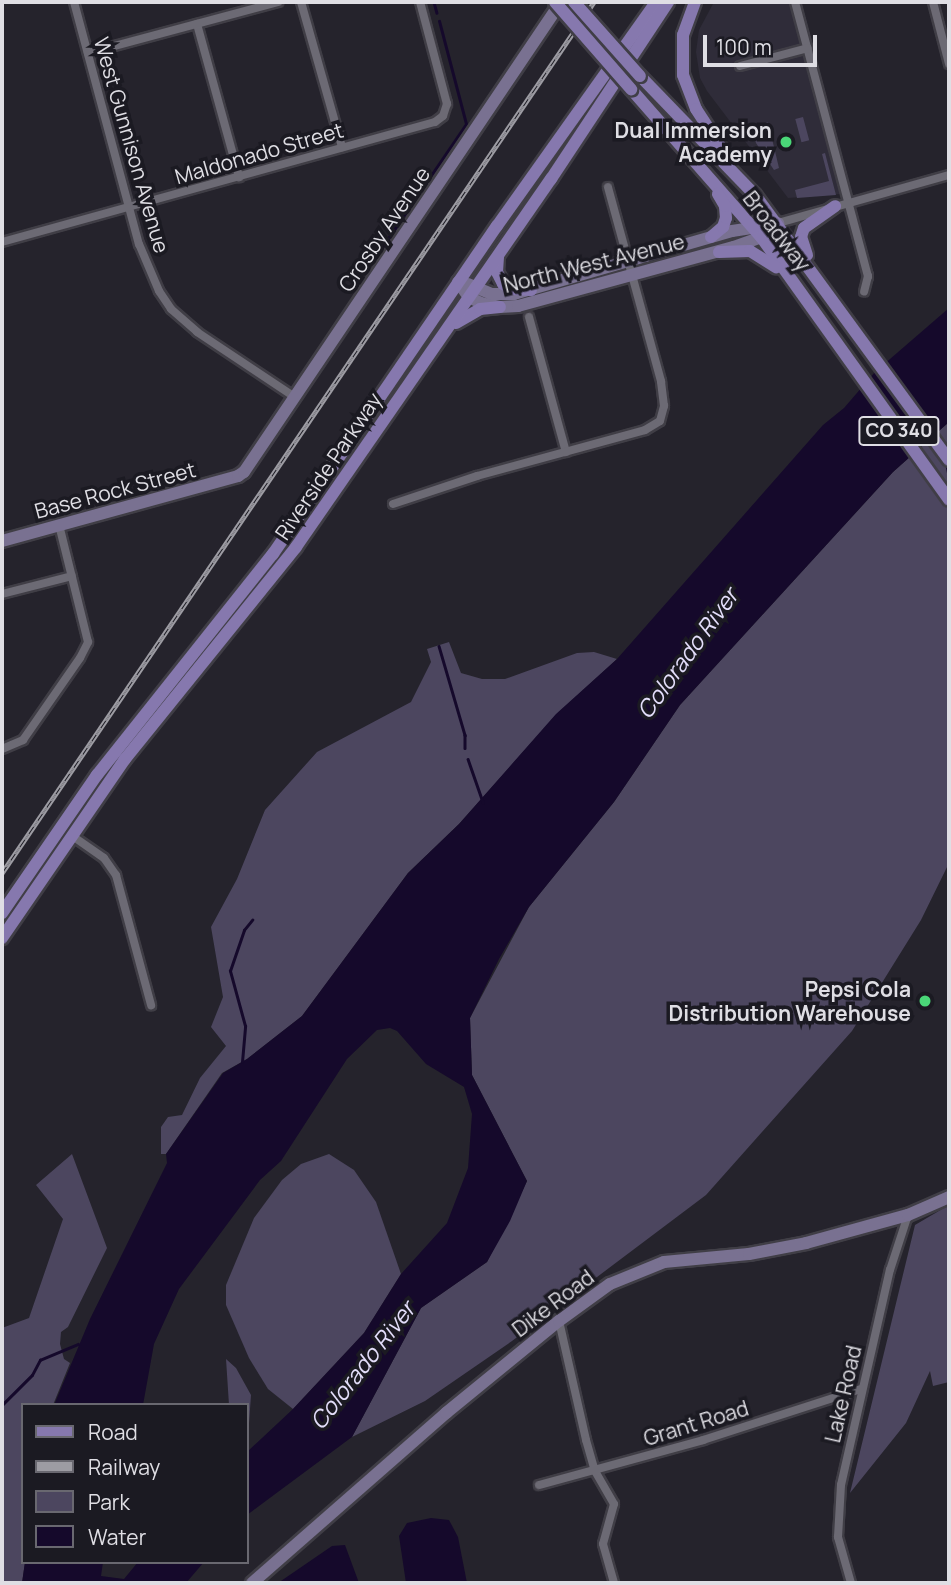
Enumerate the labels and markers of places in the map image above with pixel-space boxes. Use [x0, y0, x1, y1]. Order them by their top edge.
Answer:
place label: Dual Immersion Academy [615, 117, 772, 167]
marker: Dual Immersion Academy [778, 134, 794, 150]
place label: Pepsi Cola Distribution Warehouse [669, 976, 911, 1026]
marker: Pepsi Cola Distribution Warehouse [917, 993, 933, 1009]

